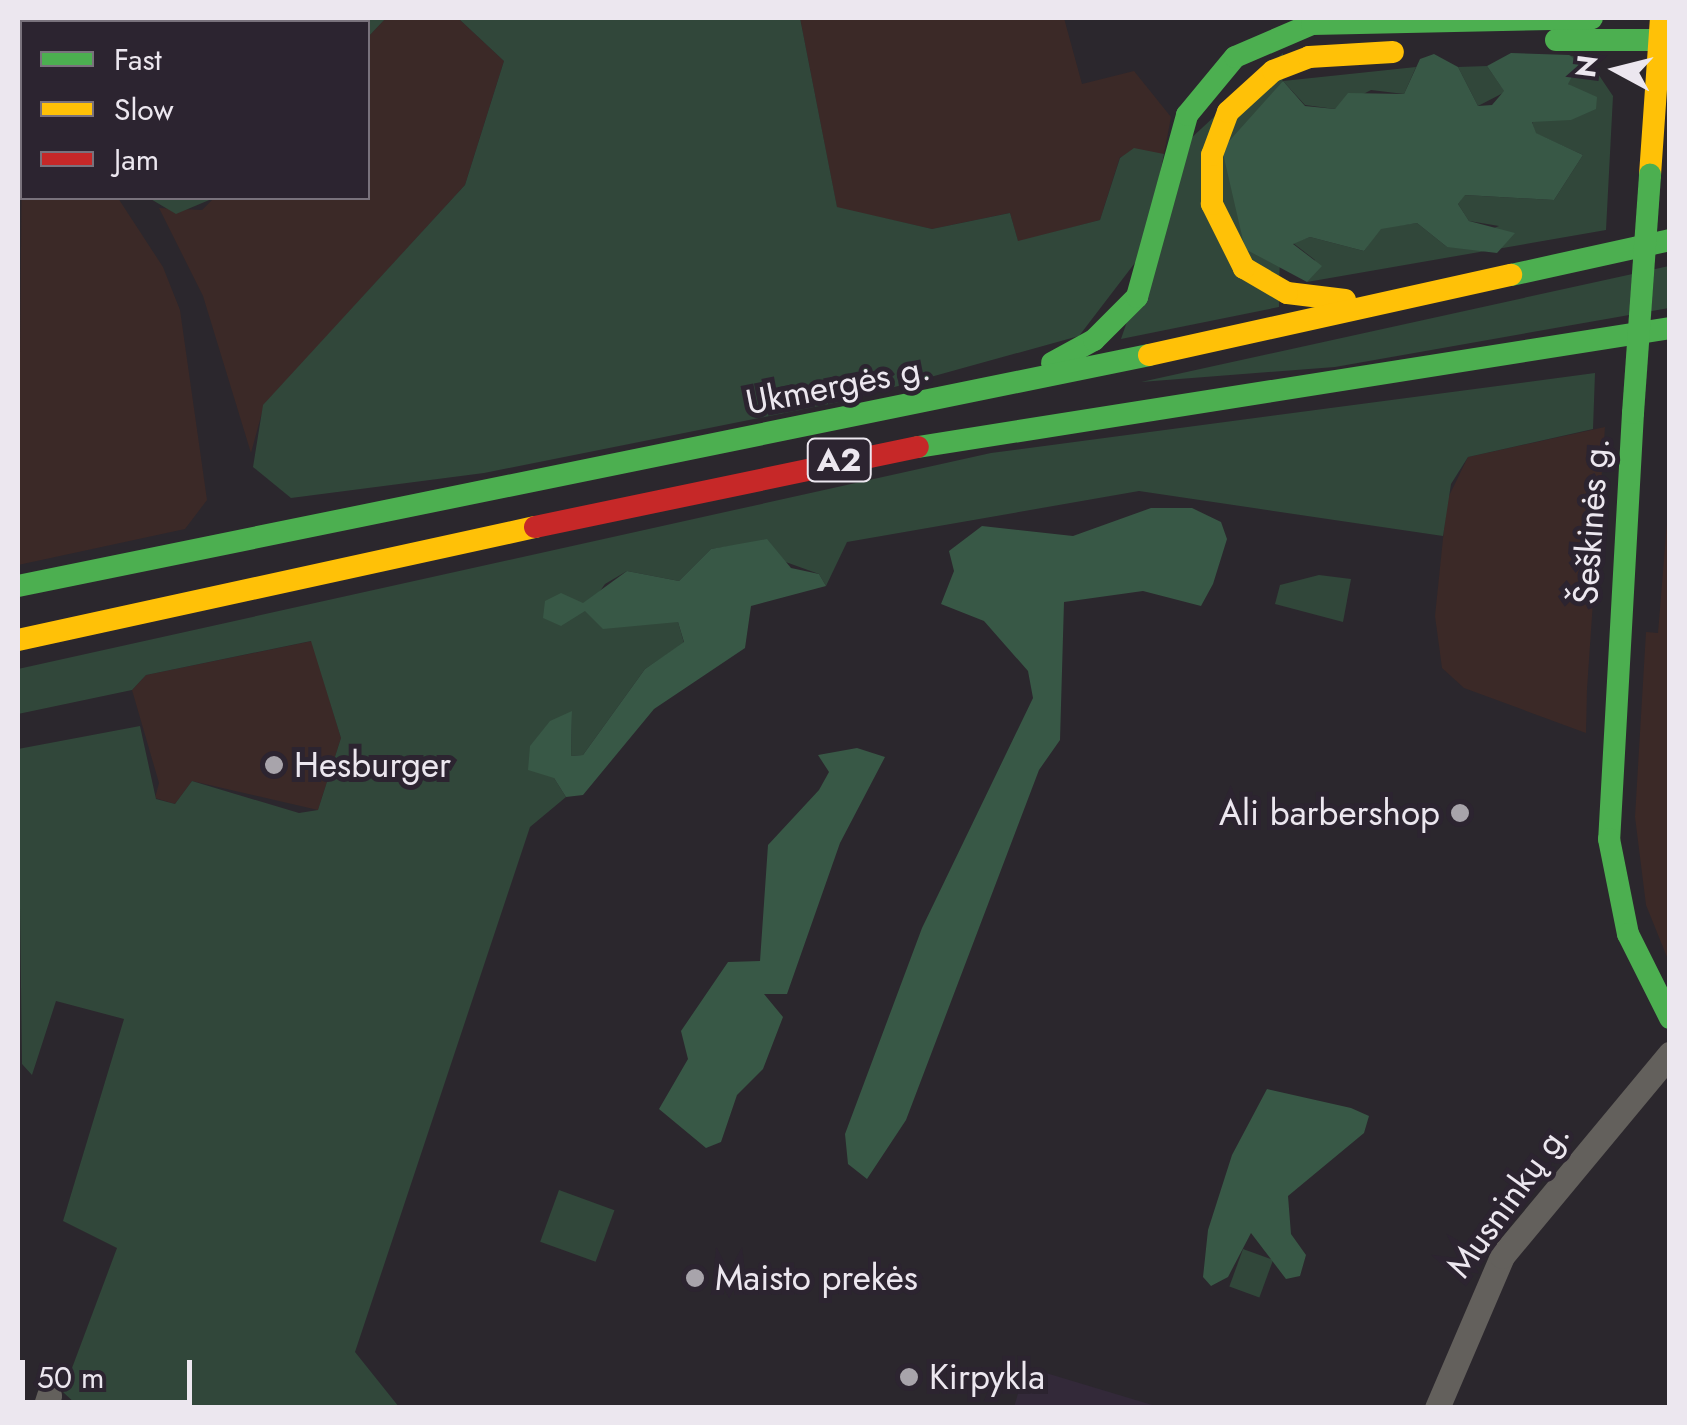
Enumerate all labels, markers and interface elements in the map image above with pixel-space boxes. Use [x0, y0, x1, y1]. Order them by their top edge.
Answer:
legend [20, 20, 370, 200]
north arrow [1567, 20, 1667, 120]
text: Fast [114, 38, 162, 81]
text: N [1565, 53, 1608, 80]
text: Slow [114, 88, 174, 131]
text: Jam [114, 138, 159, 181]
street label: Ukmergės g. [742, 347, 934, 423]
road number: A2 [806, 433, 872, 487]
street label: Šeškinės g. [1564, 436, 1618, 606]
place label: Hesburger [294, 744, 451, 786]
marker: Hesburger [263, 754, 285, 776]
place label: Ali barbershop [1219, 792, 1440, 834]
marker: Ali barbershop [1449, 802, 1471, 824]
street label: Musninkų g. [1438, 1114, 1578, 1286]
place label: Maisto prekės [715, 1257, 918, 1299]
marker: Maisto prekės [684, 1267, 706, 1289]
scale bar [25, 1340, 198, 1402]
text: 50 m [37, 1356, 104, 1399]
place label: Kirpykla [929, 1356, 1045, 1398]
marker: Kirpykla [898, 1366, 920, 1388]

